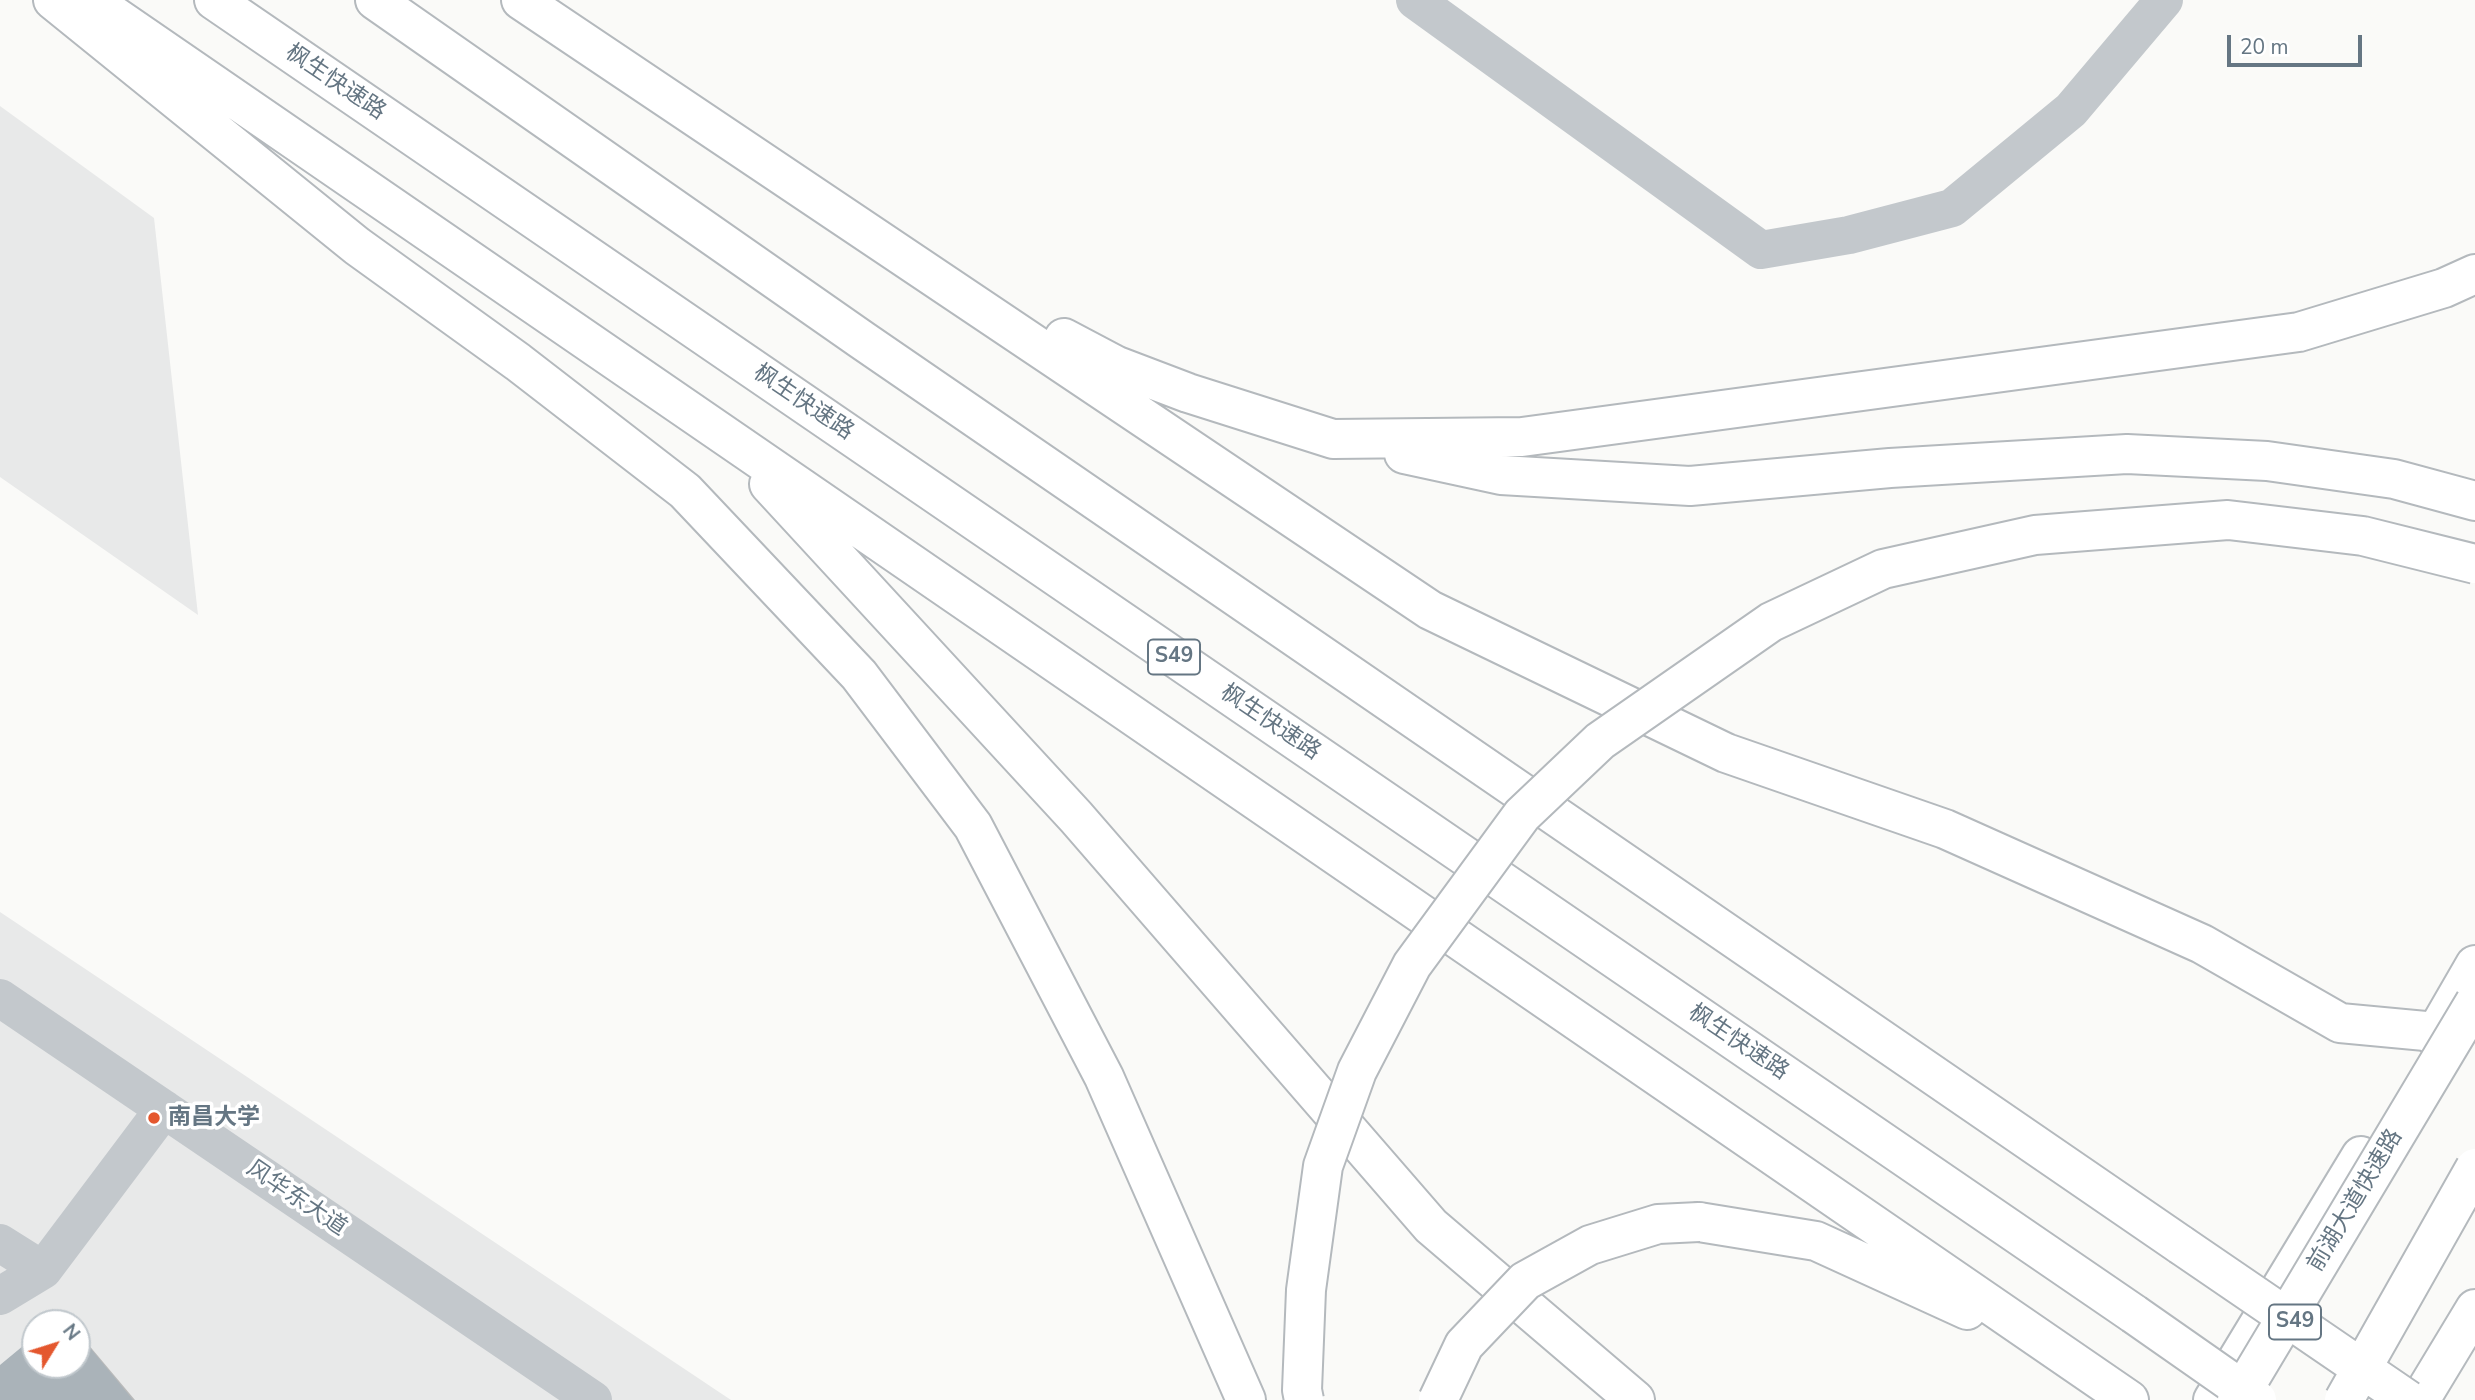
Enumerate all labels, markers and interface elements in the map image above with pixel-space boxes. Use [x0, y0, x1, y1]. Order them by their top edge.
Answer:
scale bar [2230, 21, 2365, 65]
text: 20 m [2240, 33, 2289, 61]
street label: 枫生快速路 [280, 39, 390, 127]
street label: 枫生快速路 [748, 359, 858, 447]
road number: S49 [1148, 640, 1200, 674]
street label: 枫生快速路 [1215, 679, 1325, 767]
street label: 枫生快速路 [1683, 999, 1793, 1087]
place label: 南昌大学 [168, 1104, 260, 1132]
marker: 南昌大学 [146, 1110, 162, 1126]
street label: 前湖大道快速路 [2303, 1125, 2409, 1277]
street label: 风华东大道 [241, 1155, 351, 1243]
road number: S49 [2269, 1304, 2321, 1340]
north arrow [21, 1309, 91, 1379]
text: N [56, 1319, 86, 1346]

